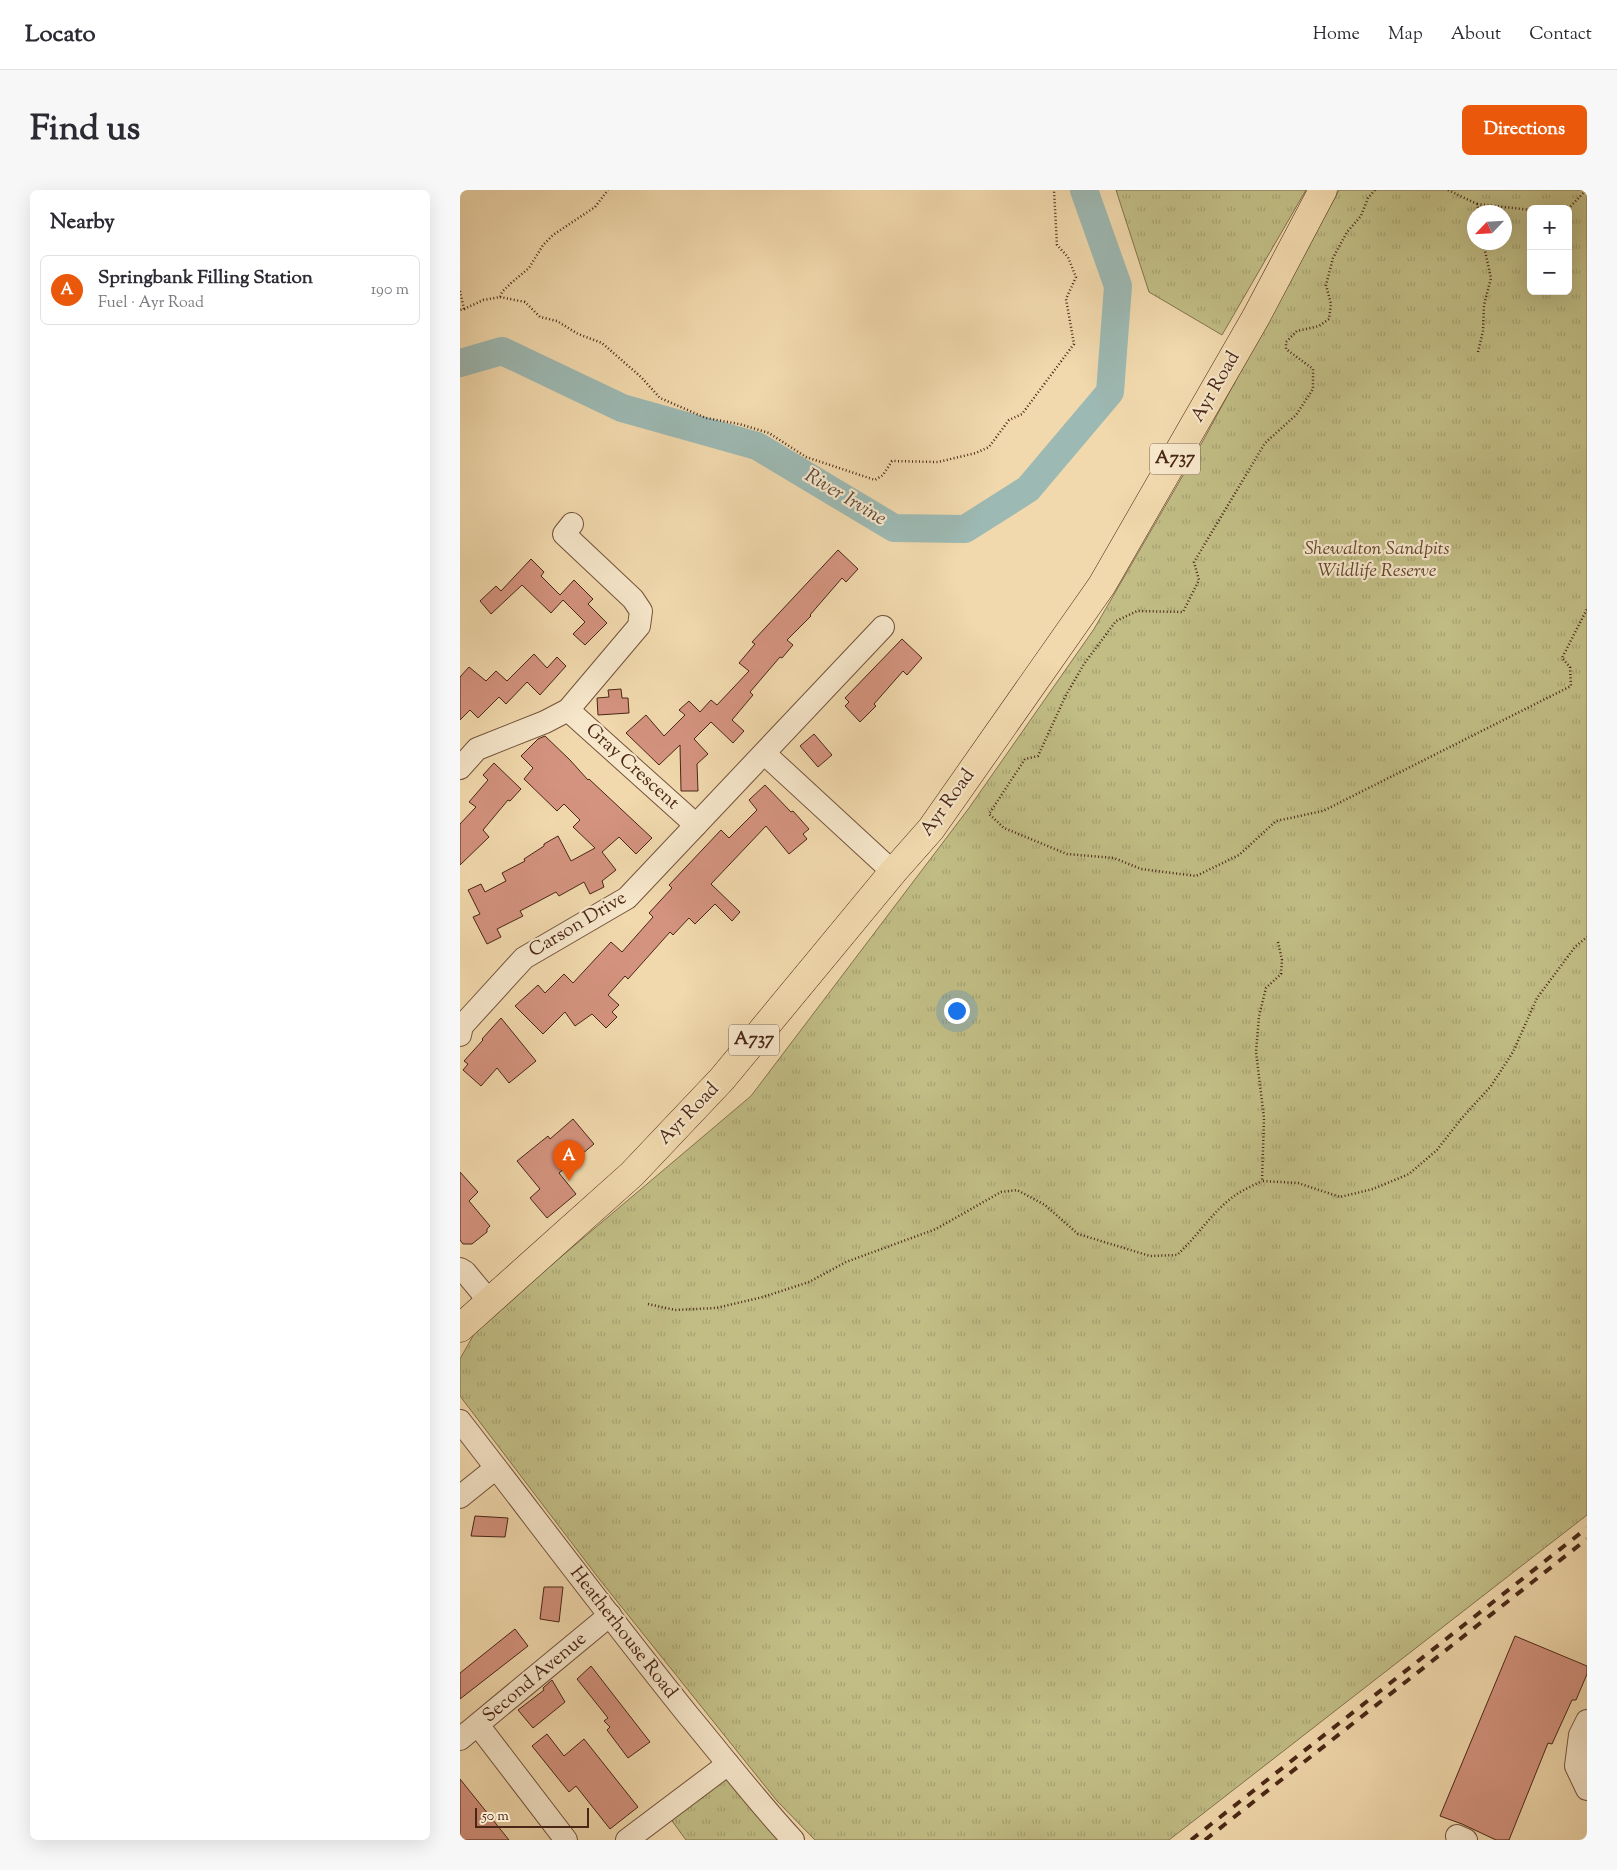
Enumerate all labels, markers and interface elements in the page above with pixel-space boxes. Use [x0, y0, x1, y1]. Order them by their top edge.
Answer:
text: Locato [25, 18, 96, 52]
text: Home [1313, 22, 1360, 48]
text: Map [1388, 22, 1423, 48]
text: About [1451, 22, 1501, 48]
text: Contact [1529, 22, 1592, 48]
text: Find us [30, 105, 140, 156]
button: Directions [1462, 105, 1587, 155]
north arrow [1467, 205, 1512, 250]
map controls [1527, 205, 1572, 295]
button: + [1527, 205, 1572, 250]
text: Nearby [50, 208, 115, 238]
button: − [1527, 250, 1572, 295]
text: Springbank Filling Station [98, 265, 313, 292]
text: A [61, 279, 74, 302]
text: 190 m [371, 279, 409, 302]
text: Fuel · Ayr Road [98, 292, 204, 315]
street label: Ayr Road [1185, 346, 1247, 427]
road number: A737 [1150, 443, 1200, 474]
water label: River Irvine [799, 462, 891, 534]
park label: Shewalton Sandpits Wildlife Reserve [1304, 536, 1450, 585]
street label: Gray Crescent [579, 717, 685, 817]
street label: Ayr Road [914, 763, 982, 842]
street label: Carson Drive [524, 885, 632, 965]
your location [944, 998, 970, 1024]
road number: A737 [729, 1024, 779, 1056]
street label: Ayr Road [652, 1076, 726, 1151]
pin: A [553, 1140, 585, 1181]
street label: Heatherhouse Road [563, 1561, 683, 1705]
street label: Second Avenue [477, 1626, 593, 1730]
scale bar [475, 1805, 589, 1828]
text: 50 m [482, 1807, 509, 1827]

